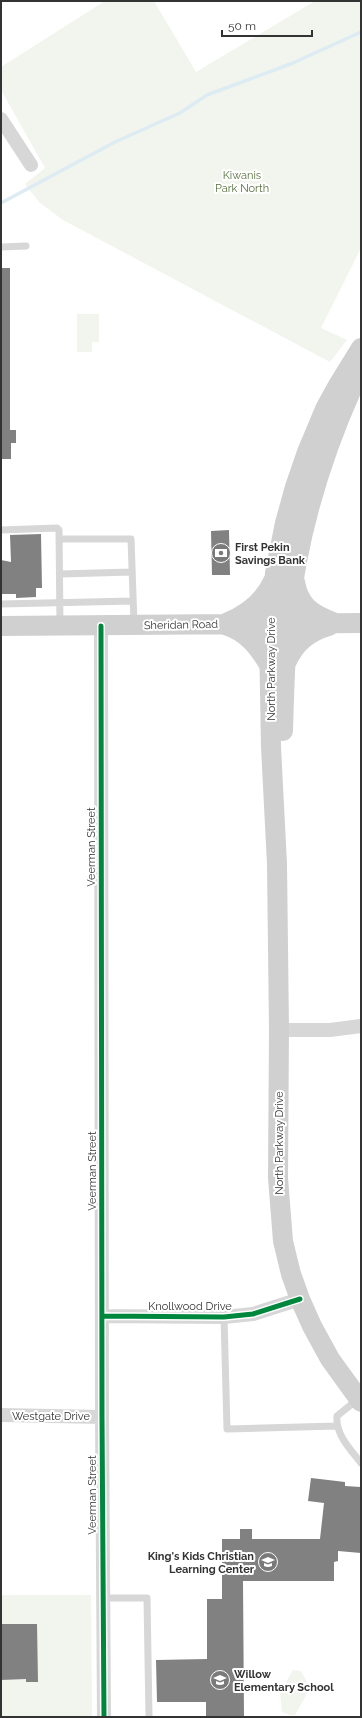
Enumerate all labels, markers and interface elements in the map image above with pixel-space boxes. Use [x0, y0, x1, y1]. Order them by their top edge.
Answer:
scale bar [222, 12, 312, 38]
text: 50 m [228, 19, 256, 33]
park label: Kiwanis Park North [215, 169, 269, 195]
place label: First Pekin Savings Bank [235, 541, 306, 567]
bank icon: First Pekin Savings Bank [210, 542, 232, 564]
street label: North Parkway Drive [265, 617, 278, 721]
street label: Sheridan Road [144, 618, 218, 632]
street label: Veerman Street [85, 807, 98, 887]
street label: North Parkway Drive [273, 1091, 286, 1195]
street label: Veerman Street [86, 1131, 99, 1211]
street label: Knollwood Drive [148, 1300, 232, 1313]
street label: Westgate Drive [12, 1410, 91, 1423]
street label: Veerman Street [86, 1455, 99, 1535]
place label: King's Kids Christian Learning Center [148, 1550, 255, 1576]
school or university icon: King's Kids Christian Learning Center [257, 1551, 279, 1573]
place label: Willow Elementary School [234, 1668, 334, 1694]
school or university icon: Willow Elementary School [209, 1669, 231, 1691]

